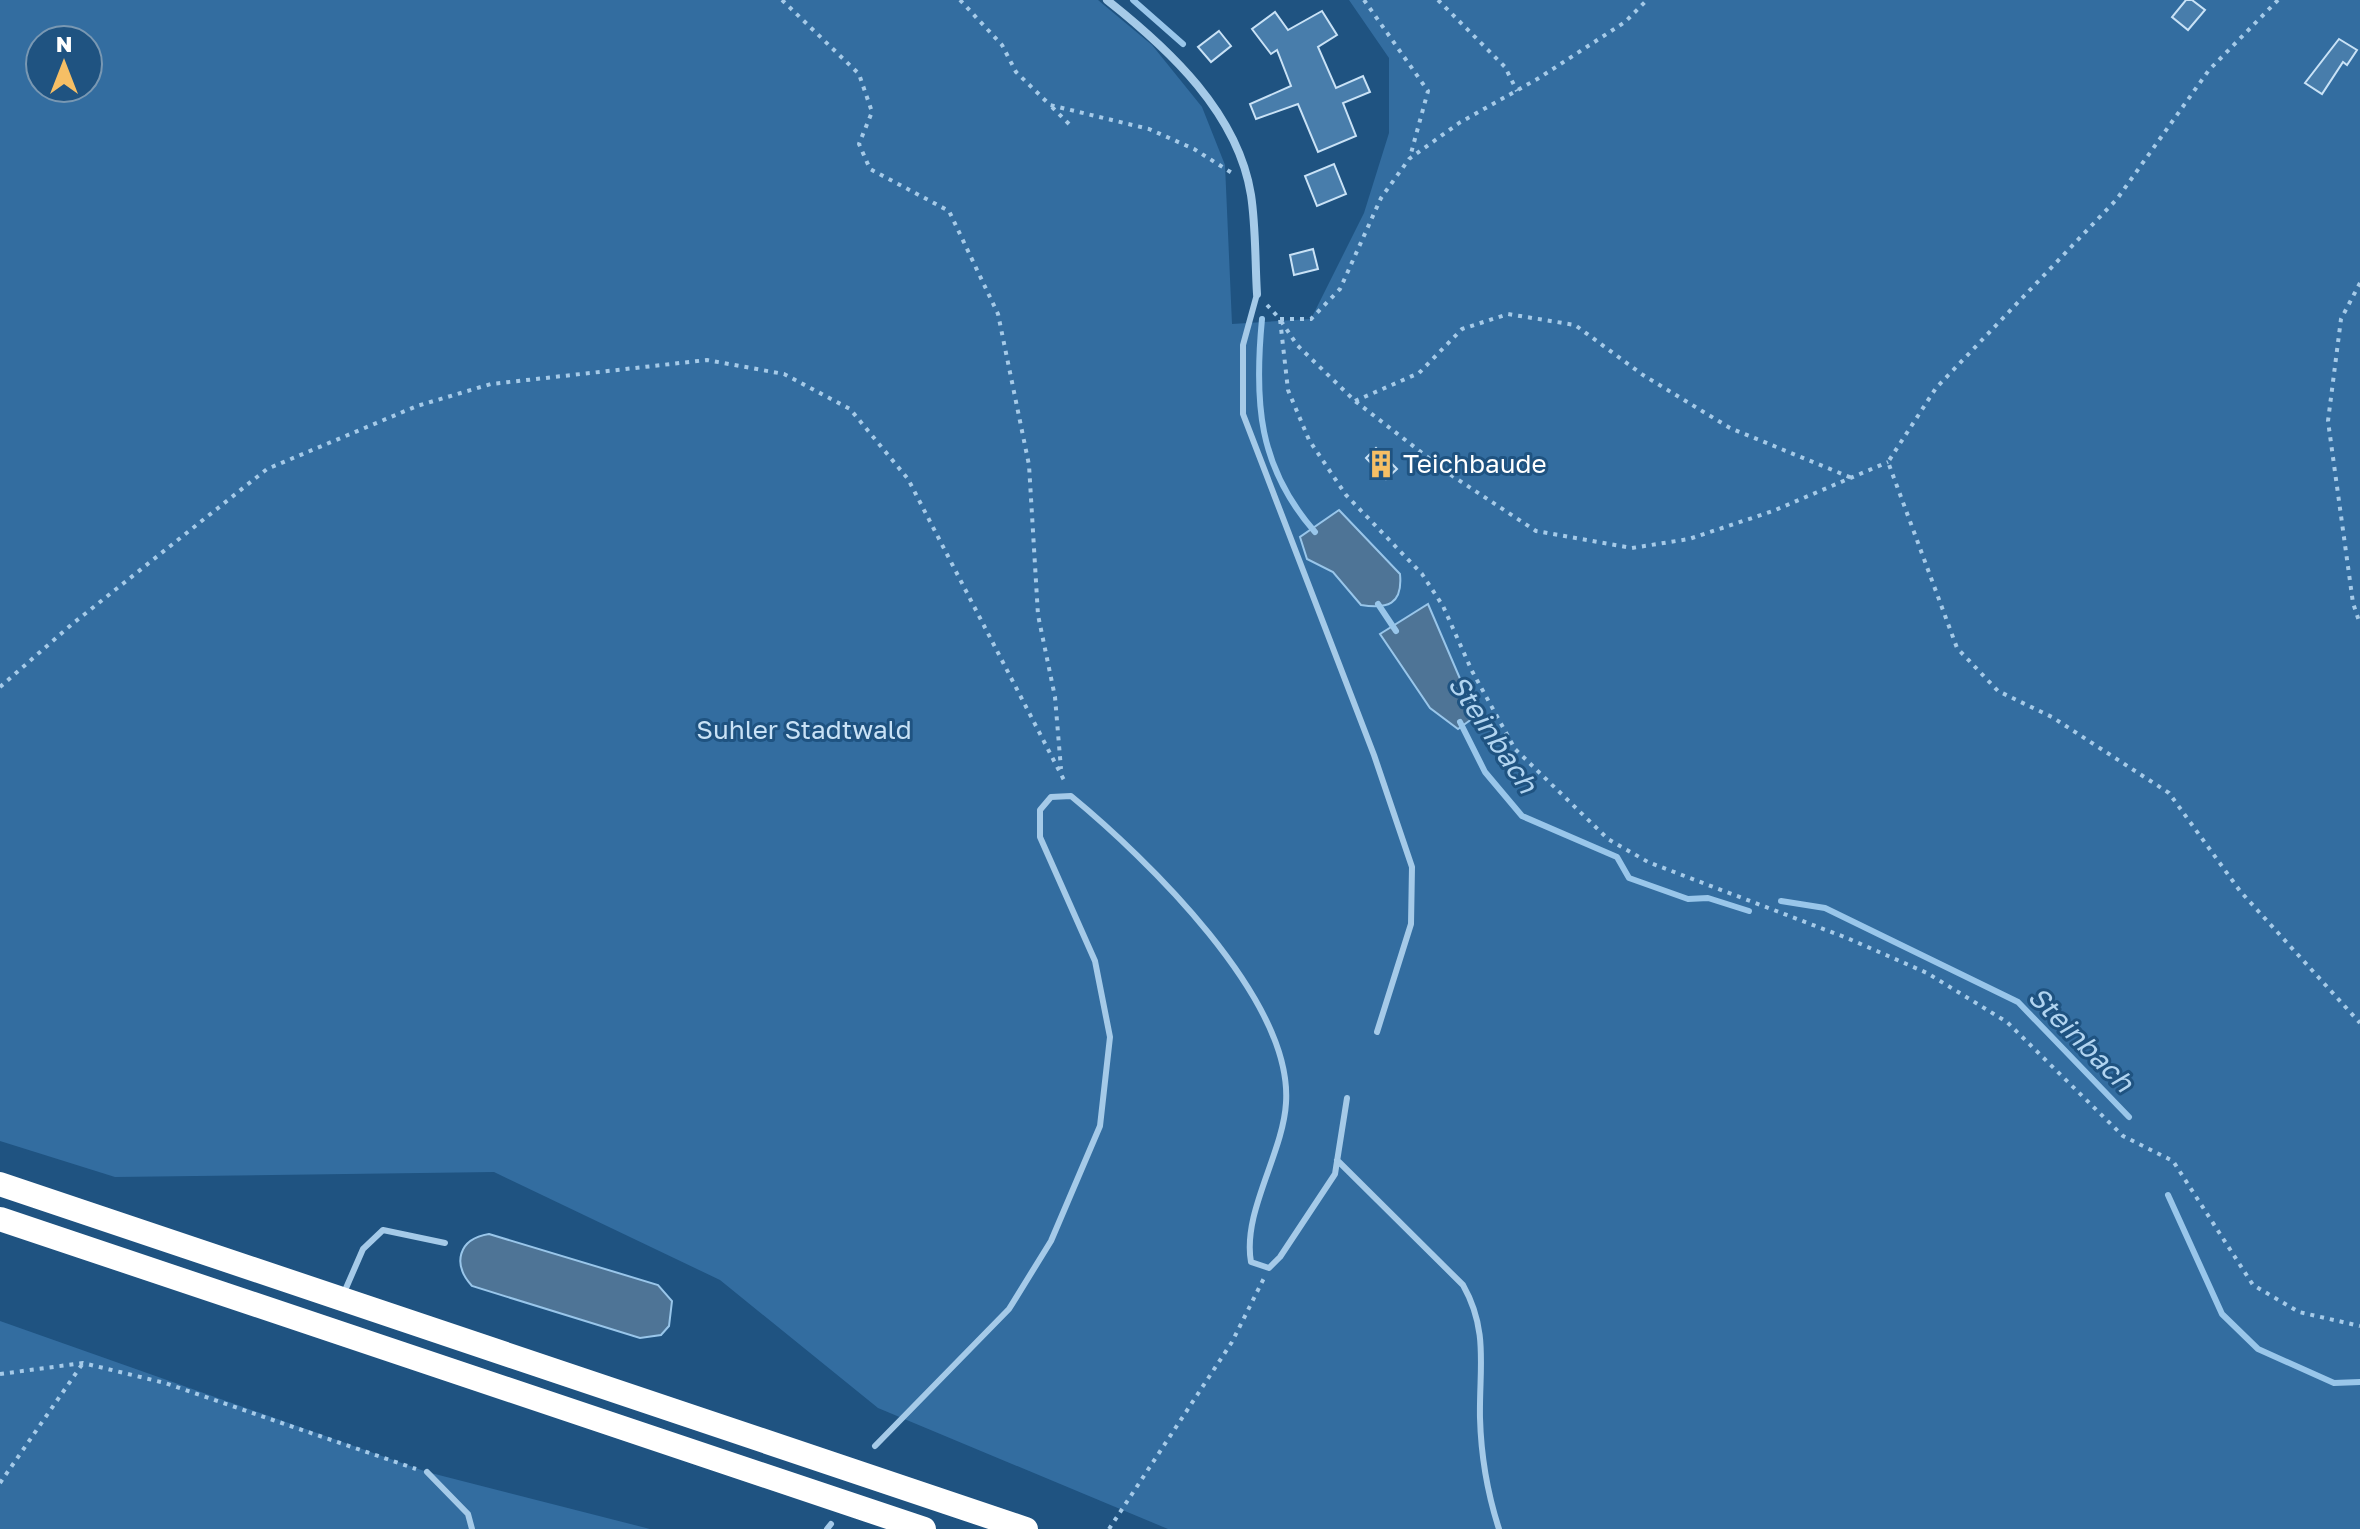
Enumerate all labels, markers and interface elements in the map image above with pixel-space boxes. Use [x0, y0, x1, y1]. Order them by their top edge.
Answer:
north arrow [24, 24, 104, 104]
text: N [56, 30, 72, 57]
place label: Teichbaude [1403, 448, 1546, 479]
building icon: Teichbaude [1366, 449, 1396, 479]
water label: Steinbach [1442, 669, 1546, 800]
park label: Suhler Stadtwald [696, 714, 912, 745]
water label: Steinbach [2022, 979, 2142, 1099]

